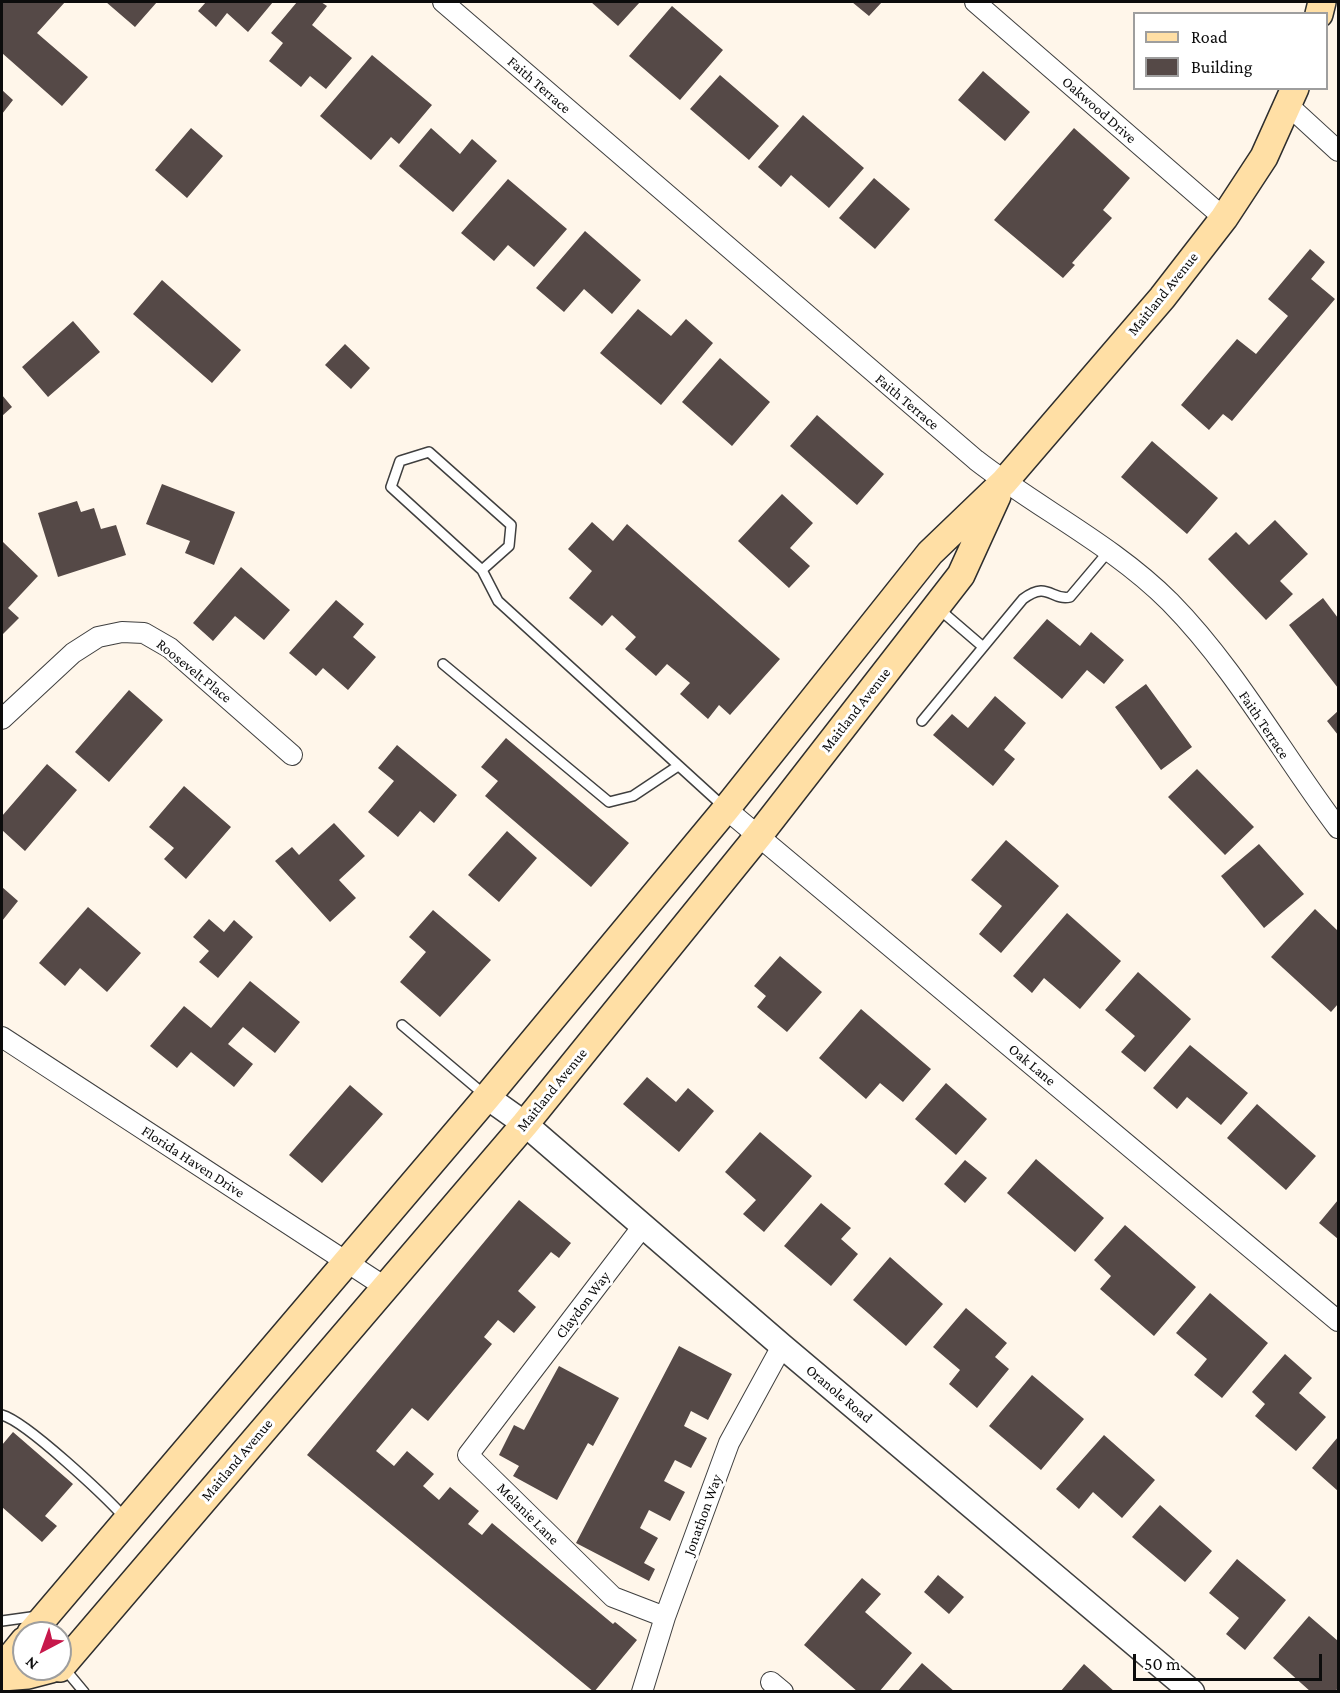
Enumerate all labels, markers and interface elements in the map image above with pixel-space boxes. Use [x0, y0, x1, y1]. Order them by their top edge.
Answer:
legend [1133, 12, 1328, 90]
text: Road [1191, 27, 1228, 47]
street label: Faith Terrace [504, 53, 574, 117]
text: Building [1191, 57, 1252, 77]
street label: Oakwood Drive [1058, 73, 1140, 147]
street label: Maitland Avenue [1124, 249, 1202, 339]
street label: Faith Terrace [871, 370, 943, 434]
street label: Roosevelt Place [153, 635, 235, 707]
street label: Maitland Avenue [817, 664, 895, 756]
street label: Faith Terrace [1235, 688, 1293, 762]
street label: Oak Lane [1005, 1040, 1059, 1090]
street label: Maitland Avenue [513, 1045, 591, 1135]
street label: Florida Haven Drive [138, 1122, 248, 1202]
street label: Claydon Way [552, 1268, 614, 1342]
street label: Oranole Road [802, 1361, 876, 1427]
street label: Maitland Avenue [197, 1415, 277, 1505]
street label: Jonathon Way [680, 1472, 726, 1558]
street label: Melanie Lane [493, 1479, 563, 1549]
north arrow [12, 1621, 72, 1681]
scale bar [1136, 1642, 1325, 1680]
text: N [21, 1653, 41, 1673]
text: 50 m [1144, 1654, 1181, 1674]

